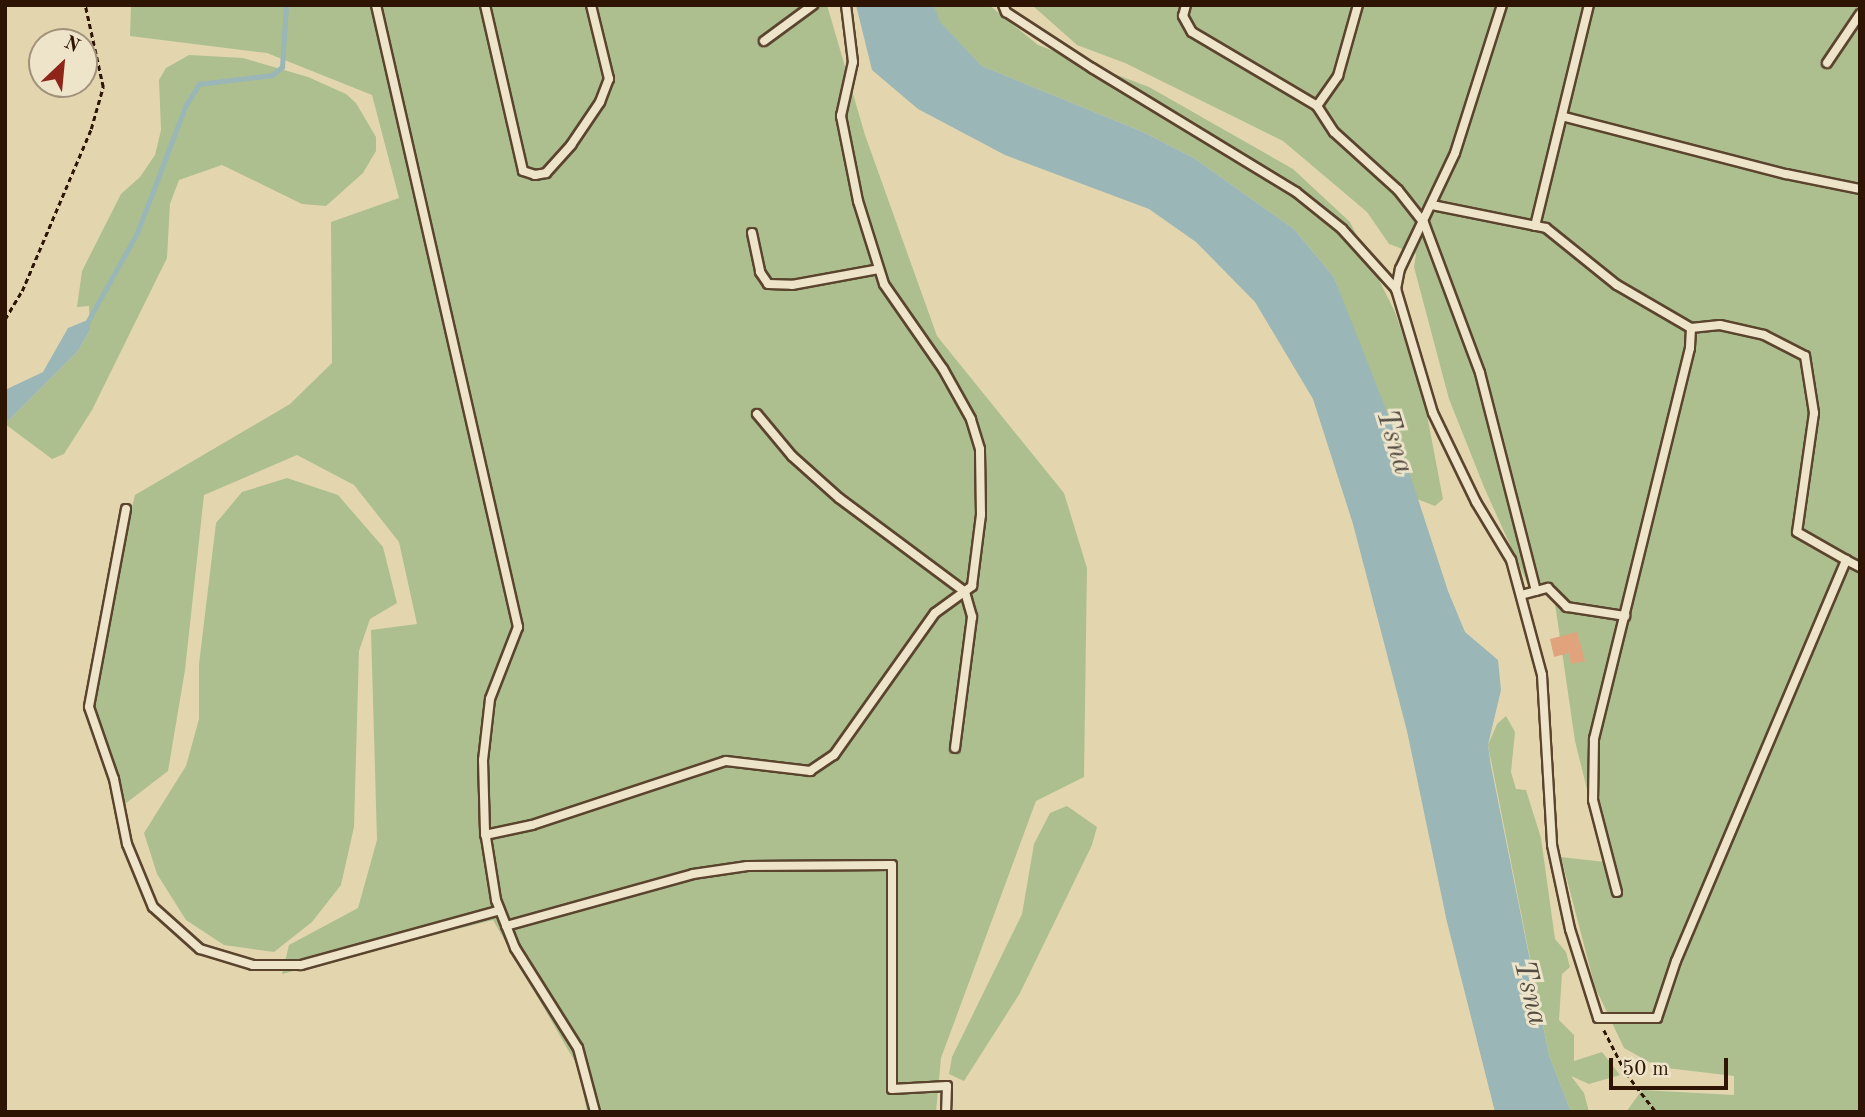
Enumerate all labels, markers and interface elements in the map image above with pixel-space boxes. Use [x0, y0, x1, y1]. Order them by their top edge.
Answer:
north arrow [28, 28, 98, 98]
text: N [61, 34, 82, 57]
water label: Tsna [1367, 405, 1421, 479]
water label: Tsna [1504, 956, 1556, 1030]
scale bar [1613, 1044, 1732, 1088]
text: 50 m [1622, 1059, 1669, 1080]

